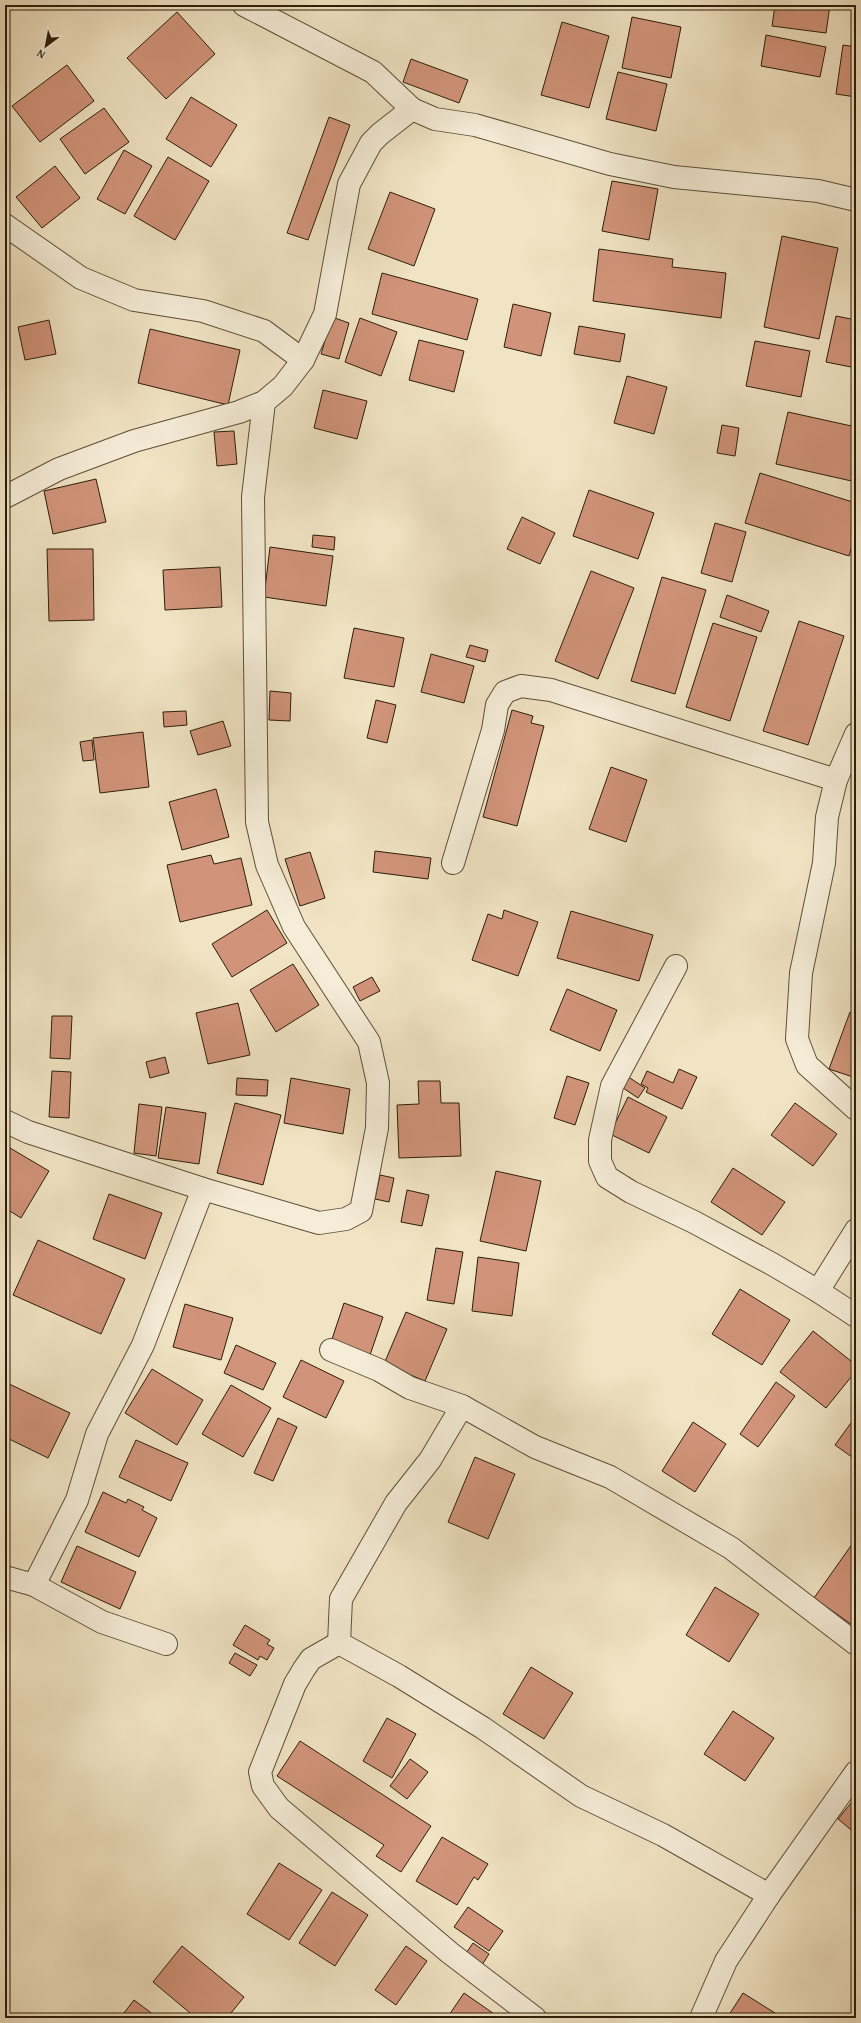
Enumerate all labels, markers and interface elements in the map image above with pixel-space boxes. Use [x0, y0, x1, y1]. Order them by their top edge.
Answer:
north arrow [26, 26, 66, 66]
text: N [33, 45, 48, 63]

